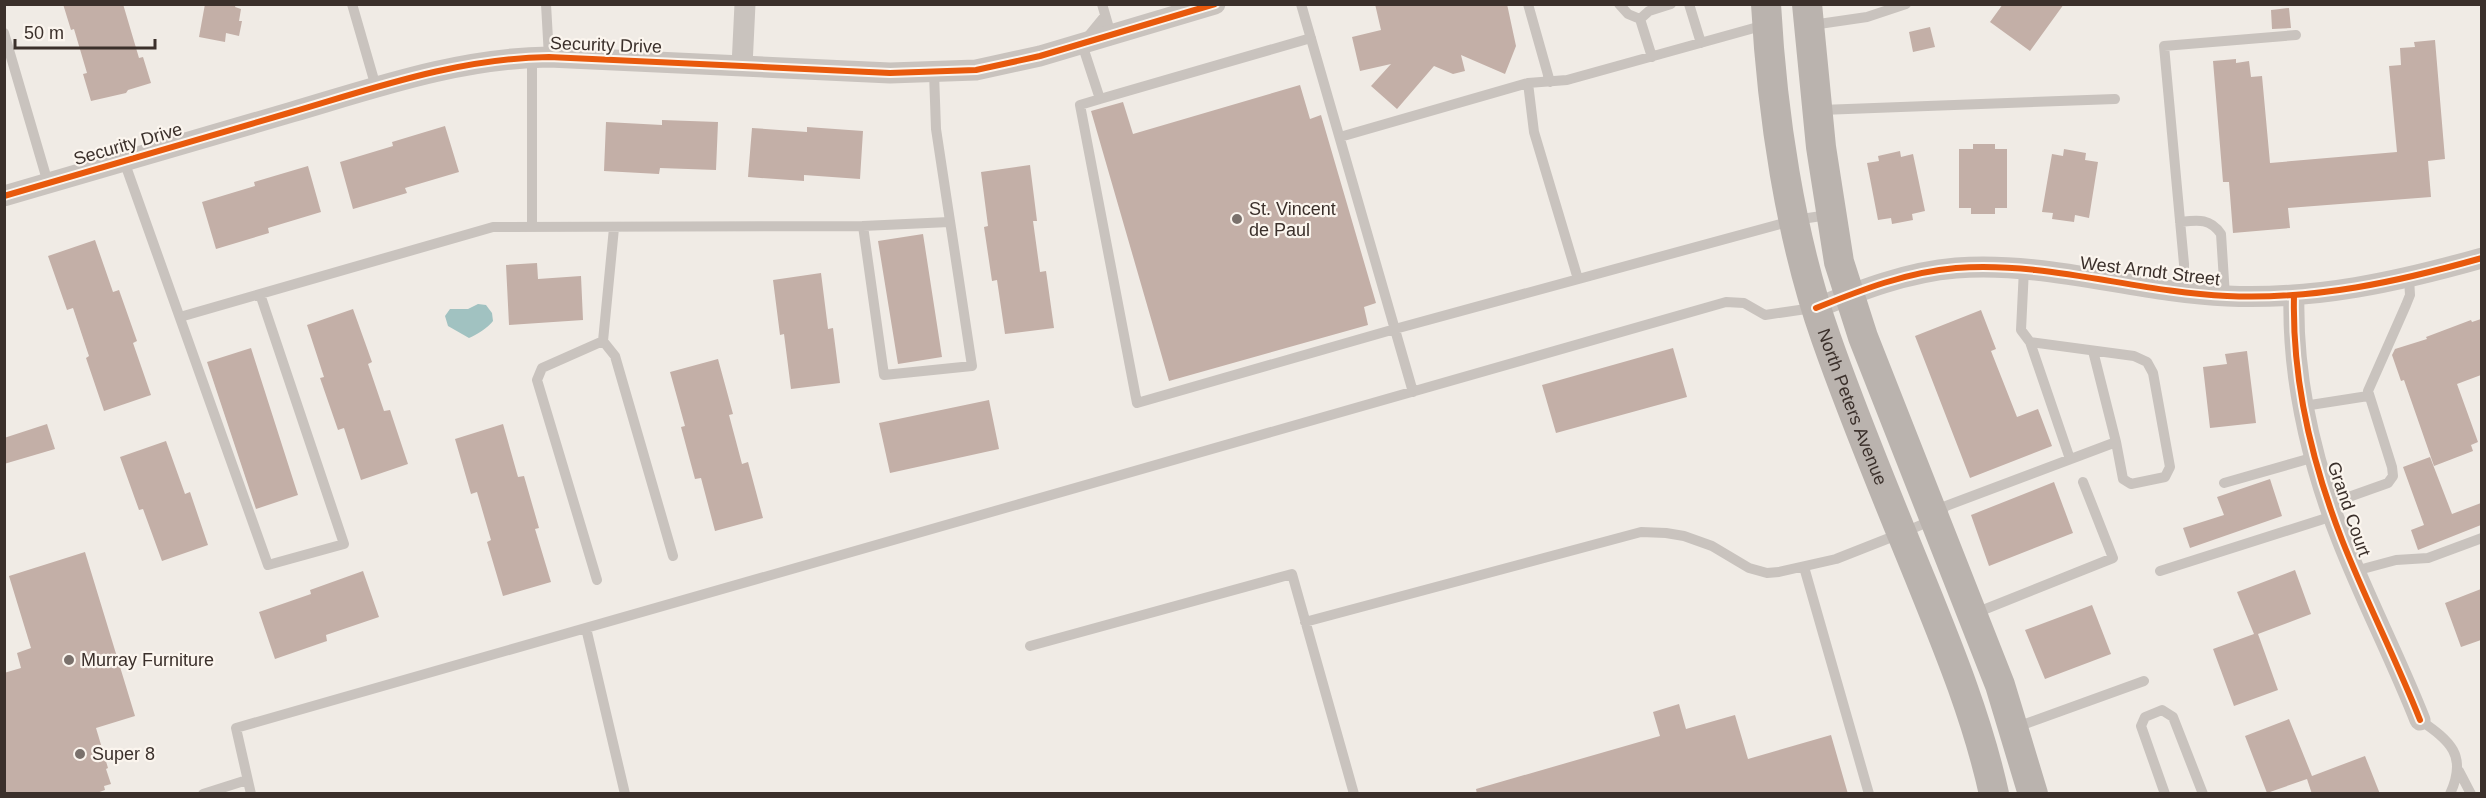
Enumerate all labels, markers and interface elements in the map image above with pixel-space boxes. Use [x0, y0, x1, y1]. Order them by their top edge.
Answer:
scale bar [15, 12, 154, 50]
text: 50 m [24, 23, 64, 43]
street label: Security Drive [550, 33, 662, 57]
street label: Security Drive [71, 119, 185, 169]
place label: St. Vincent de Paul [1249, 199, 1336, 240]
marker: St. Vincent de Paul [1230, 212, 1244, 226]
street label: West Arndt Street [2079, 252, 2221, 290]
street label: North Peters Avenue [1813, 326, 1891, 488]
street label: Grand Court [2323, 459, 2375, 559]
place label: Murray Furniture [81, 650, 214, 670]
marker: Murray Furniture [62, 653, 76, 667]
place label: Super 8 [92, 744, 155, 764]
marker: Super 8 [73, 747, 87, 761]

